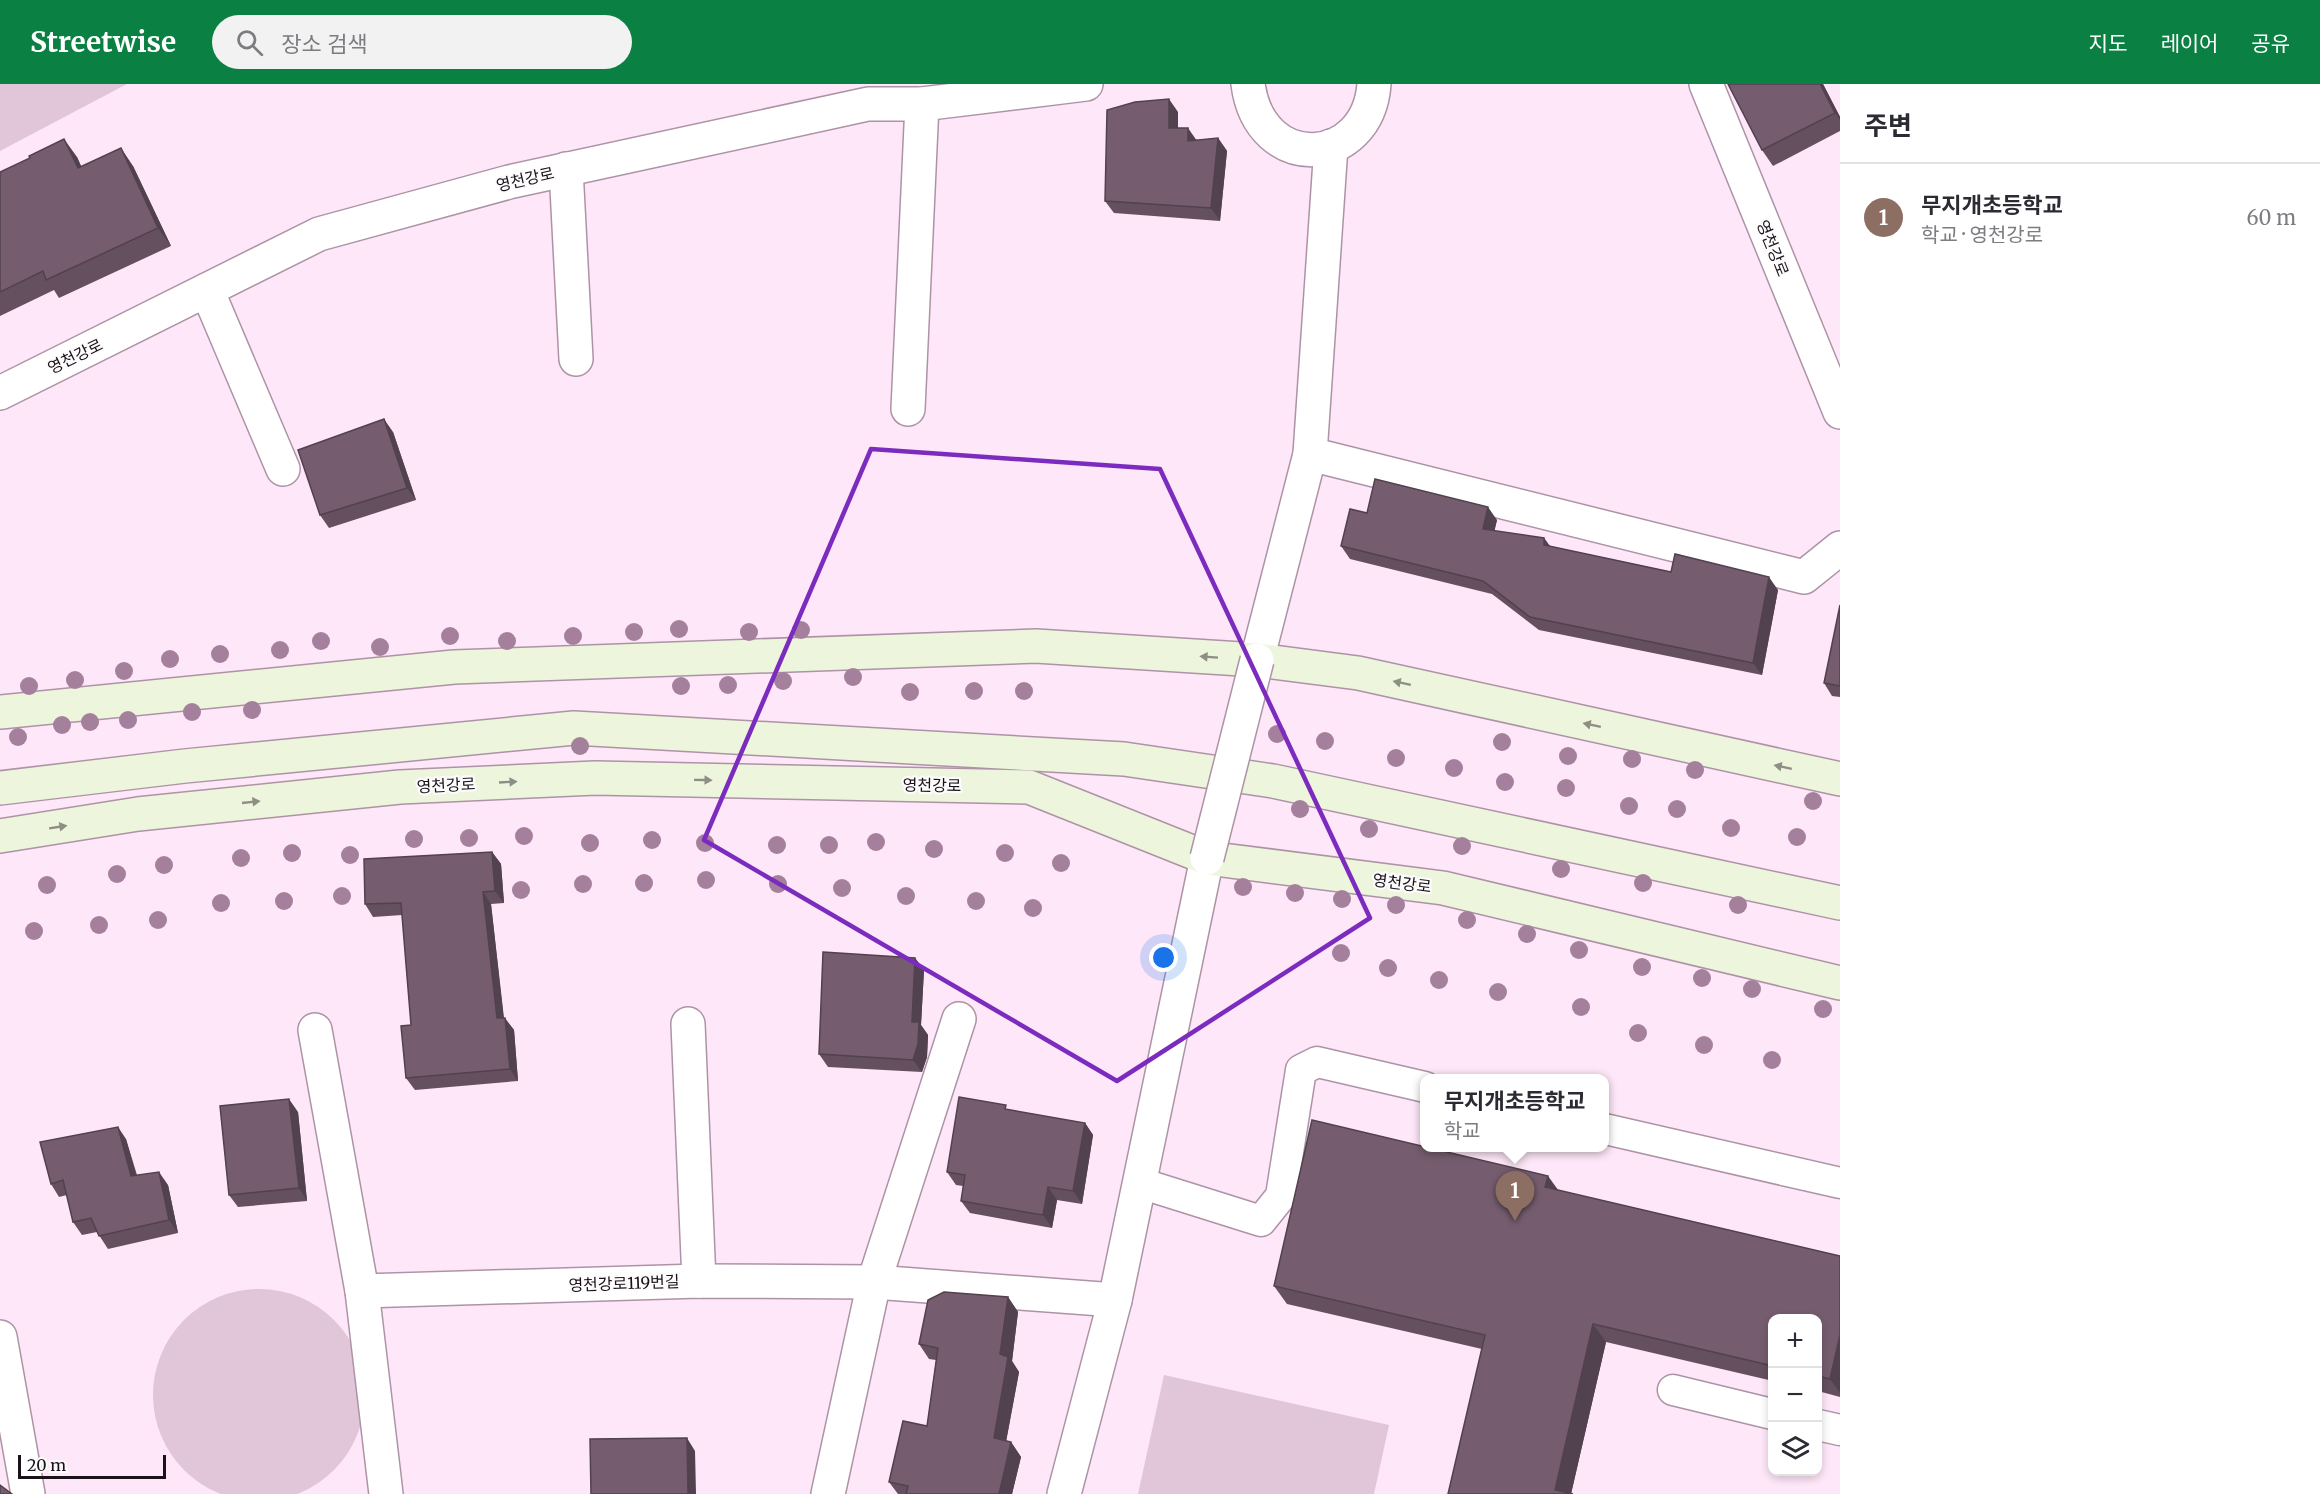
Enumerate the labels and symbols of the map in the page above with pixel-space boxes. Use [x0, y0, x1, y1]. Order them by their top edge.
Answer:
street label: 영천강로 [494, 163, 556, 195]
street label: 영천강로 [1753, 217, 1793, 279]
street label: 영천강로 [44, 334, 106, 378]
one-way arrow [1199, 652, 1218, 662]
one-way arrow [1392, 678, 1411, 687]
one-way arrow [1583, 720, 1602, 729]
one-way arrow [1774, 761, 1792, 771]
street label: 영천강로 [416, 773, 476, 797]
street label: 영천강로 [902, 774, 962, 796]
one-way arrow [694, 776, 713, 785]
one-way arrow [499, 777, 518, 787]
one-way arrow [242, 797, 261, 807]
one-way arrow [48, 822, 67, 831]
street label: 영천강로 [1372, 869, 1433, 897]
your location [1149, 943, 1178, 972]
pin: 1 [1496, 1172, 1534, 1221]
street label: 영천강로119번길 [568, 1271, 680, 1295]
scale bar [18, 1452, 166, 1480]

